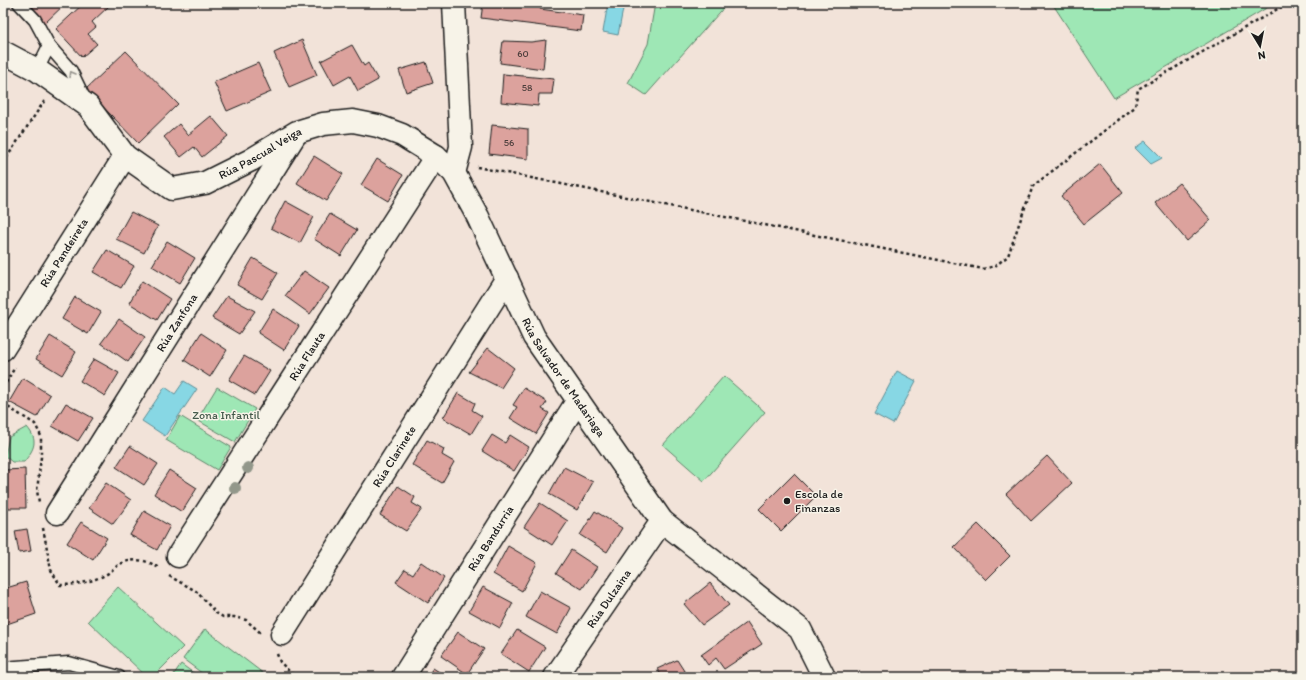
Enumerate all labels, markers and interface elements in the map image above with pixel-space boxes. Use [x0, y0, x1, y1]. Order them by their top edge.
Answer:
north arrow [1240, 26, 1280, 66]
house number: 60 [517, 47, 529, 60]
text: N [1257, 48, 1266, 62]
one-way arrow [70, 71, 77, 78]
house number: 58 [522, 81, 533, 94]
street label: Rúa Pascual Veiga [216, 124, 304, 182]
house number: 56 [504, 136, 514, 149]
street label: Rúa Pandeireta [37, 215, 91, 290]
street label: Rúa Zanfona [153, 290, 201, 354]
street label: Rúa Salvador de Madariaga [519, 316, 609, 440]
street label: Rúa Flauta [286, 328, 328, 383]
park label: Zona Infantil [192, 408, 260, 422]
street label: Rúa Clarinete [370, 423, 419, 490]
place label: Escola de Finanzas [795, 487, 843, 515]
marker: Escola de Finanzas [782, 496, 792, 506]
street label: Rúa Bandurria [465, 503, 517, 574]
street label: Rúa Dulzaina [584, 567, 634, 631]

